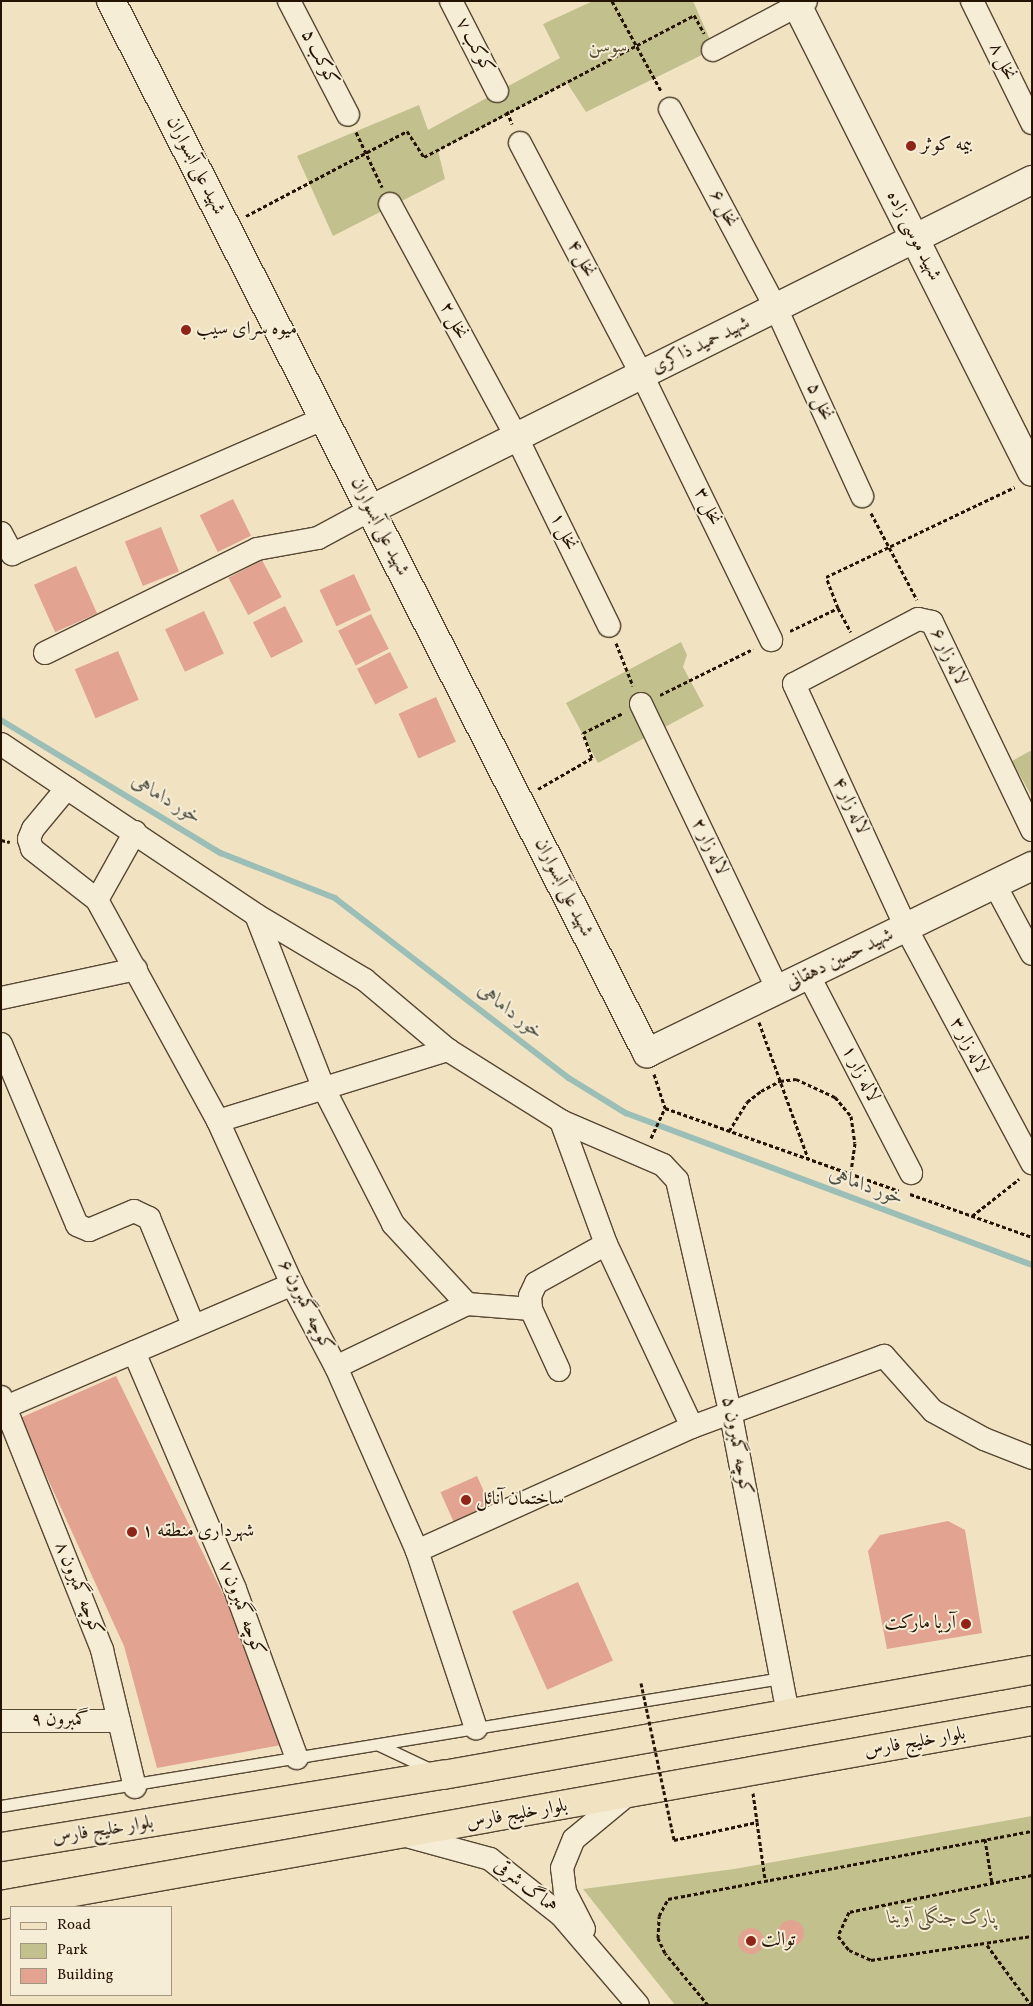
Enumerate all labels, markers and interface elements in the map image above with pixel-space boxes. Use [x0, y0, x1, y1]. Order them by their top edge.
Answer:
street label: کوکب ۷ [450, 14, 498, 78]
street label: کوکب ۵ [295, 26, 343, 90]
park label: سوسن [588, 37, 628, 59]
street label: نخل ۸ [983, 39, 1021, 85]
street label: شهید علی آبسواران [160, 113, 230, 219]
place label: بیمه کوثر [921, 135, 972, 157]
marker: بیمه کوثر [905, 140, 917, 152]
street label: نخل ۶ [704, 186, 742, 232]
street label: شهید موسی زاده [881, 187, 945, 285]
street label: نخل ۴ [562, 236, 600, 282]
street label: نخل ۲ [434, 298, 472, 344]
street label: شهید حمید ذاکری [648, 312, 754, 380]
place label: میوه سرای سیب [196, 319, 297, 341]
marker: میوه سرای سیب [180, 324, 192, 336]
street label: نخل ۵ [800, 379, 838, 425]
street label: شهید علی آبسواران [344, 474, 414, 580]
street label: نخل ۳ [688, 484, 726, 530]
street label: نخل ۱ [544, 509, 582, 555]
street label: لاله زار ۶ [924, 625, 972, 689]
water label: خور داماهی [126, 770, 206, 830]
street label: لاله زار ۴ [827, 774, 873, 838]
street label: لاله زار ۲ [685, 815, 733, 879]
street label: شهید علی آبسواران [528, 835, 598, 941]
street label: شهید حسین دهقانی [783, 924, 897, 996]
water label: خور داماهی [472, 979, 548, 1045]
street label: لاله زار ۳ [944, 1014, 992, 1078]
street label: لاله زار ۱ [836, 1042, 884, 1106]
water label: خور داماهی [825, 1162, 907, 1212]
street label: کوچه گمبرون ۶ [272, 1256, 338, 1356]
street label: کوچه گمبرون ۵ [715, 1395, 757, 1497]
place label: ساختمان آنائل [476, 1489, 564, 1511]
marker: ساختمان آنائل [460, 1494, 472, 1506]
place label: شهرداری منطقه ۱ [142, 1521, 254, 1543]
marker: شهرداری منطقه ۱ [126, 1526, 138, 1538]
street label: کوچه گمبرون ۸ [49, 1538, 107, 1640]
street label: کوچه گمبرون ۷ [212, 1558, 270, 1660]
place label: آریا مارکت [884, 1613, 956, 1635]
marker: آریا مارکت [960, 1618, 972, 1630]
street label: گمبرون ۹ [31, 1710, 89, 1732]
street label: بلوار خلیج فارس [863, 1723, 967, 1763]
street label: بلوار خلیج فارس [465, 1795, 569, 1835]
street label: بلوار خلیج فارس [51, 1812, 155, 1850]
street label: هماگ شرقی [489, 1855, 561, 1919]
legend [10, 1906, 172, 1996]
park label: پارک جنگلی آوینا [888, 1908, 996, 1930]
text: Road [57, 1915, 91, 1936]
place label: توالت [761, 1930, 795, 1952]
marker: توالت [745, 1935, 757, 1947]
text: Park [57, 1940, 88, 1961]
text: Building [57, 1965, 113, 1986]

